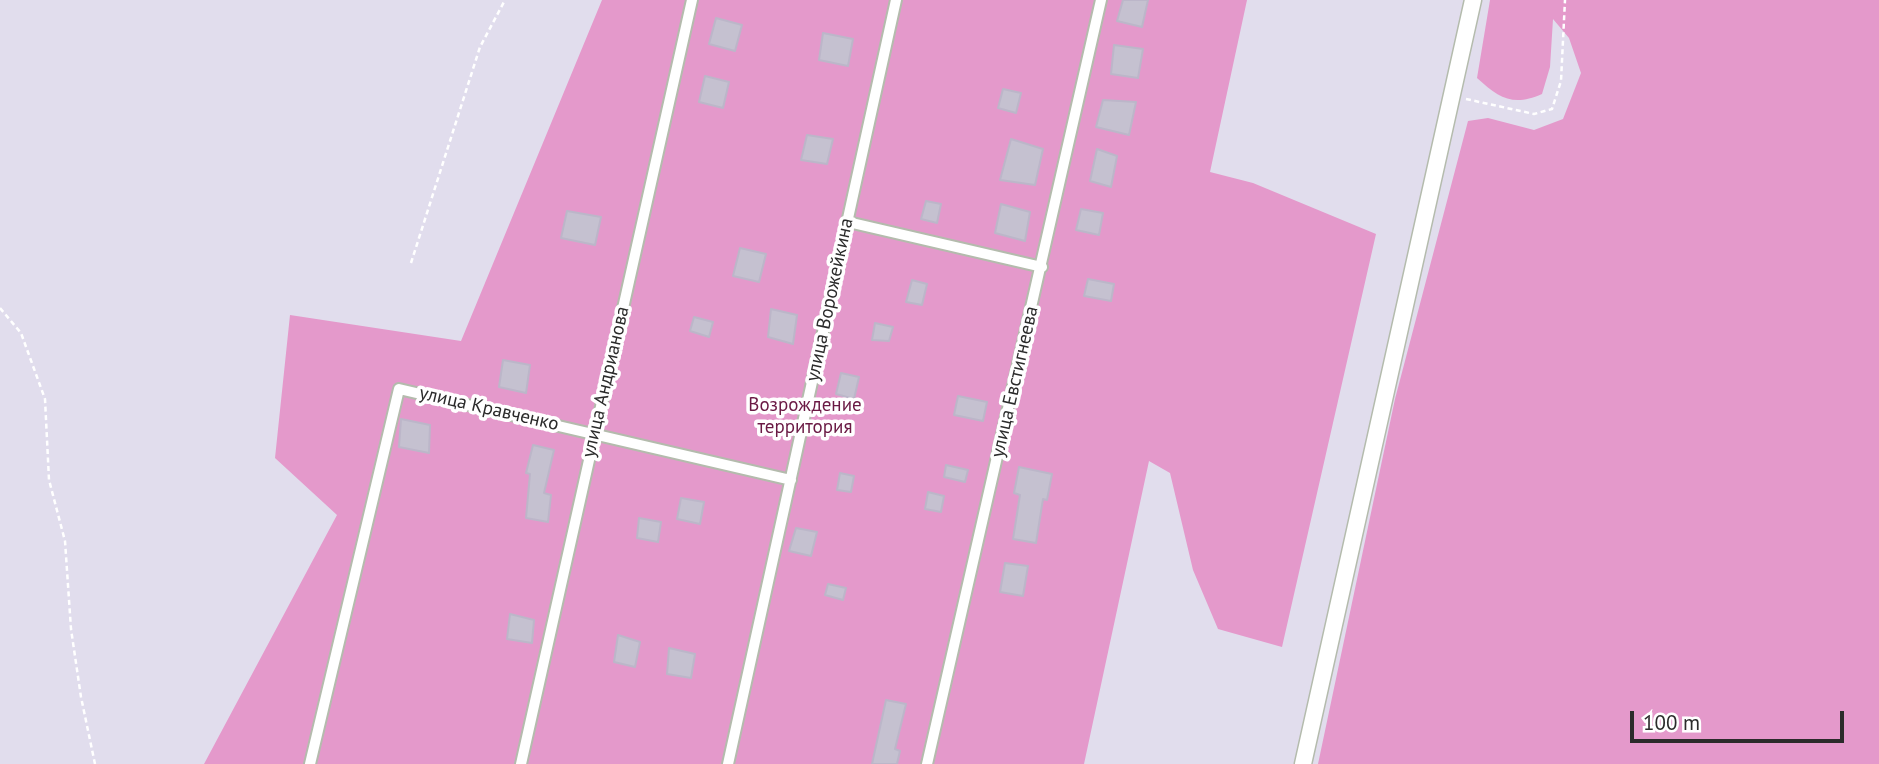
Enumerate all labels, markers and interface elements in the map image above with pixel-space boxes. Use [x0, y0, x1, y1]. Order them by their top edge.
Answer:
street label: улица Ворожейкина [802, 216, 858, 384]
street label: улица Андрианова [578, 304, 634, 460]
street label: улица Евстигнеева [987, 304, 1043, 460]
street label: улица Кравченко [417, 382, 561, 436]
park label: Возрождение территория [748, 395, 862, 439]
scale bar [1634, 698, 1848, 742]
text: 100 m [1643, 709, 1700, 736]

